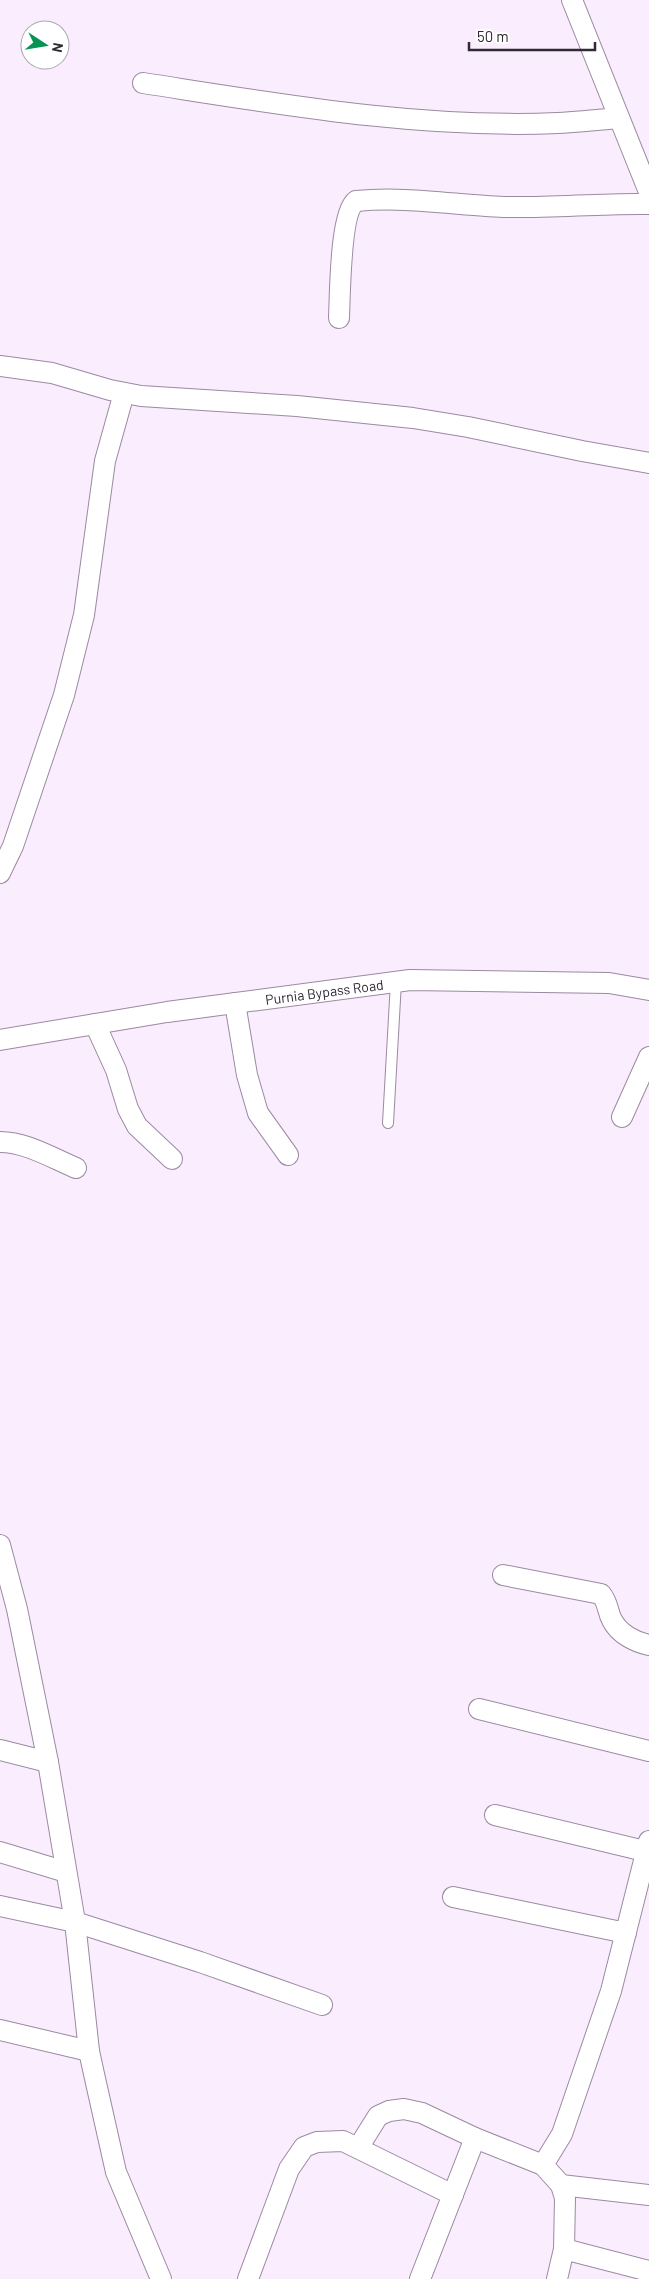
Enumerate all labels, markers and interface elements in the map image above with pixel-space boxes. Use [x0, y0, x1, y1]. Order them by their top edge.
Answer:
north arrow [20, 20, 70, 70]
scale bar [469, 20, 595, 52]
text: 50 m [477, 27, 509, 45]
text: N [49, 41, 67, 54]
street label: Purnia Bypass Road [264, 975, 384, 1007]

